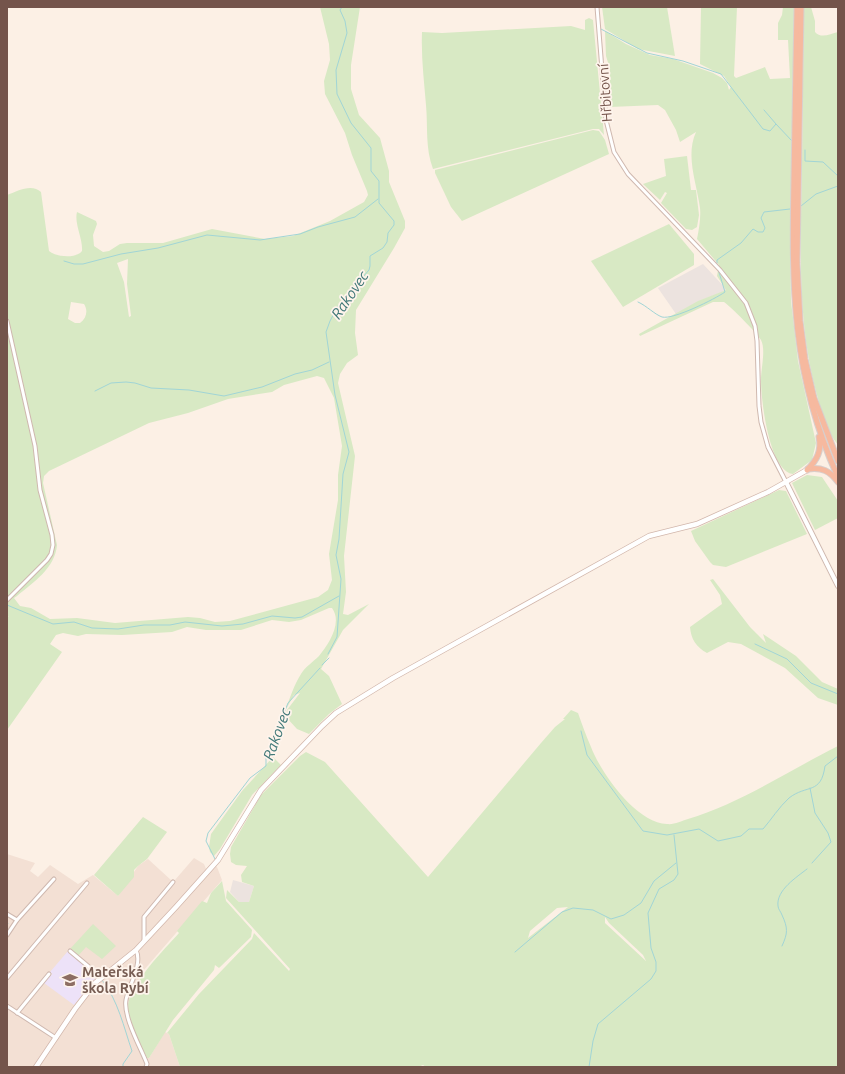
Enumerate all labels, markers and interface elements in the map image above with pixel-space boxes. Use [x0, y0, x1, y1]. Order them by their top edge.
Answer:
street label: Hřbitovní [595, 63, 615, 123]
water label: Rakovec [327, 267, 372, 322]
water label: Rakovec [259, 705, 294, 762]
place label: Mateřská škola Rybí [82, 964, 149, 996]
school or university icon: Mateřská škola Rybí [61, 971, 79, 989]

